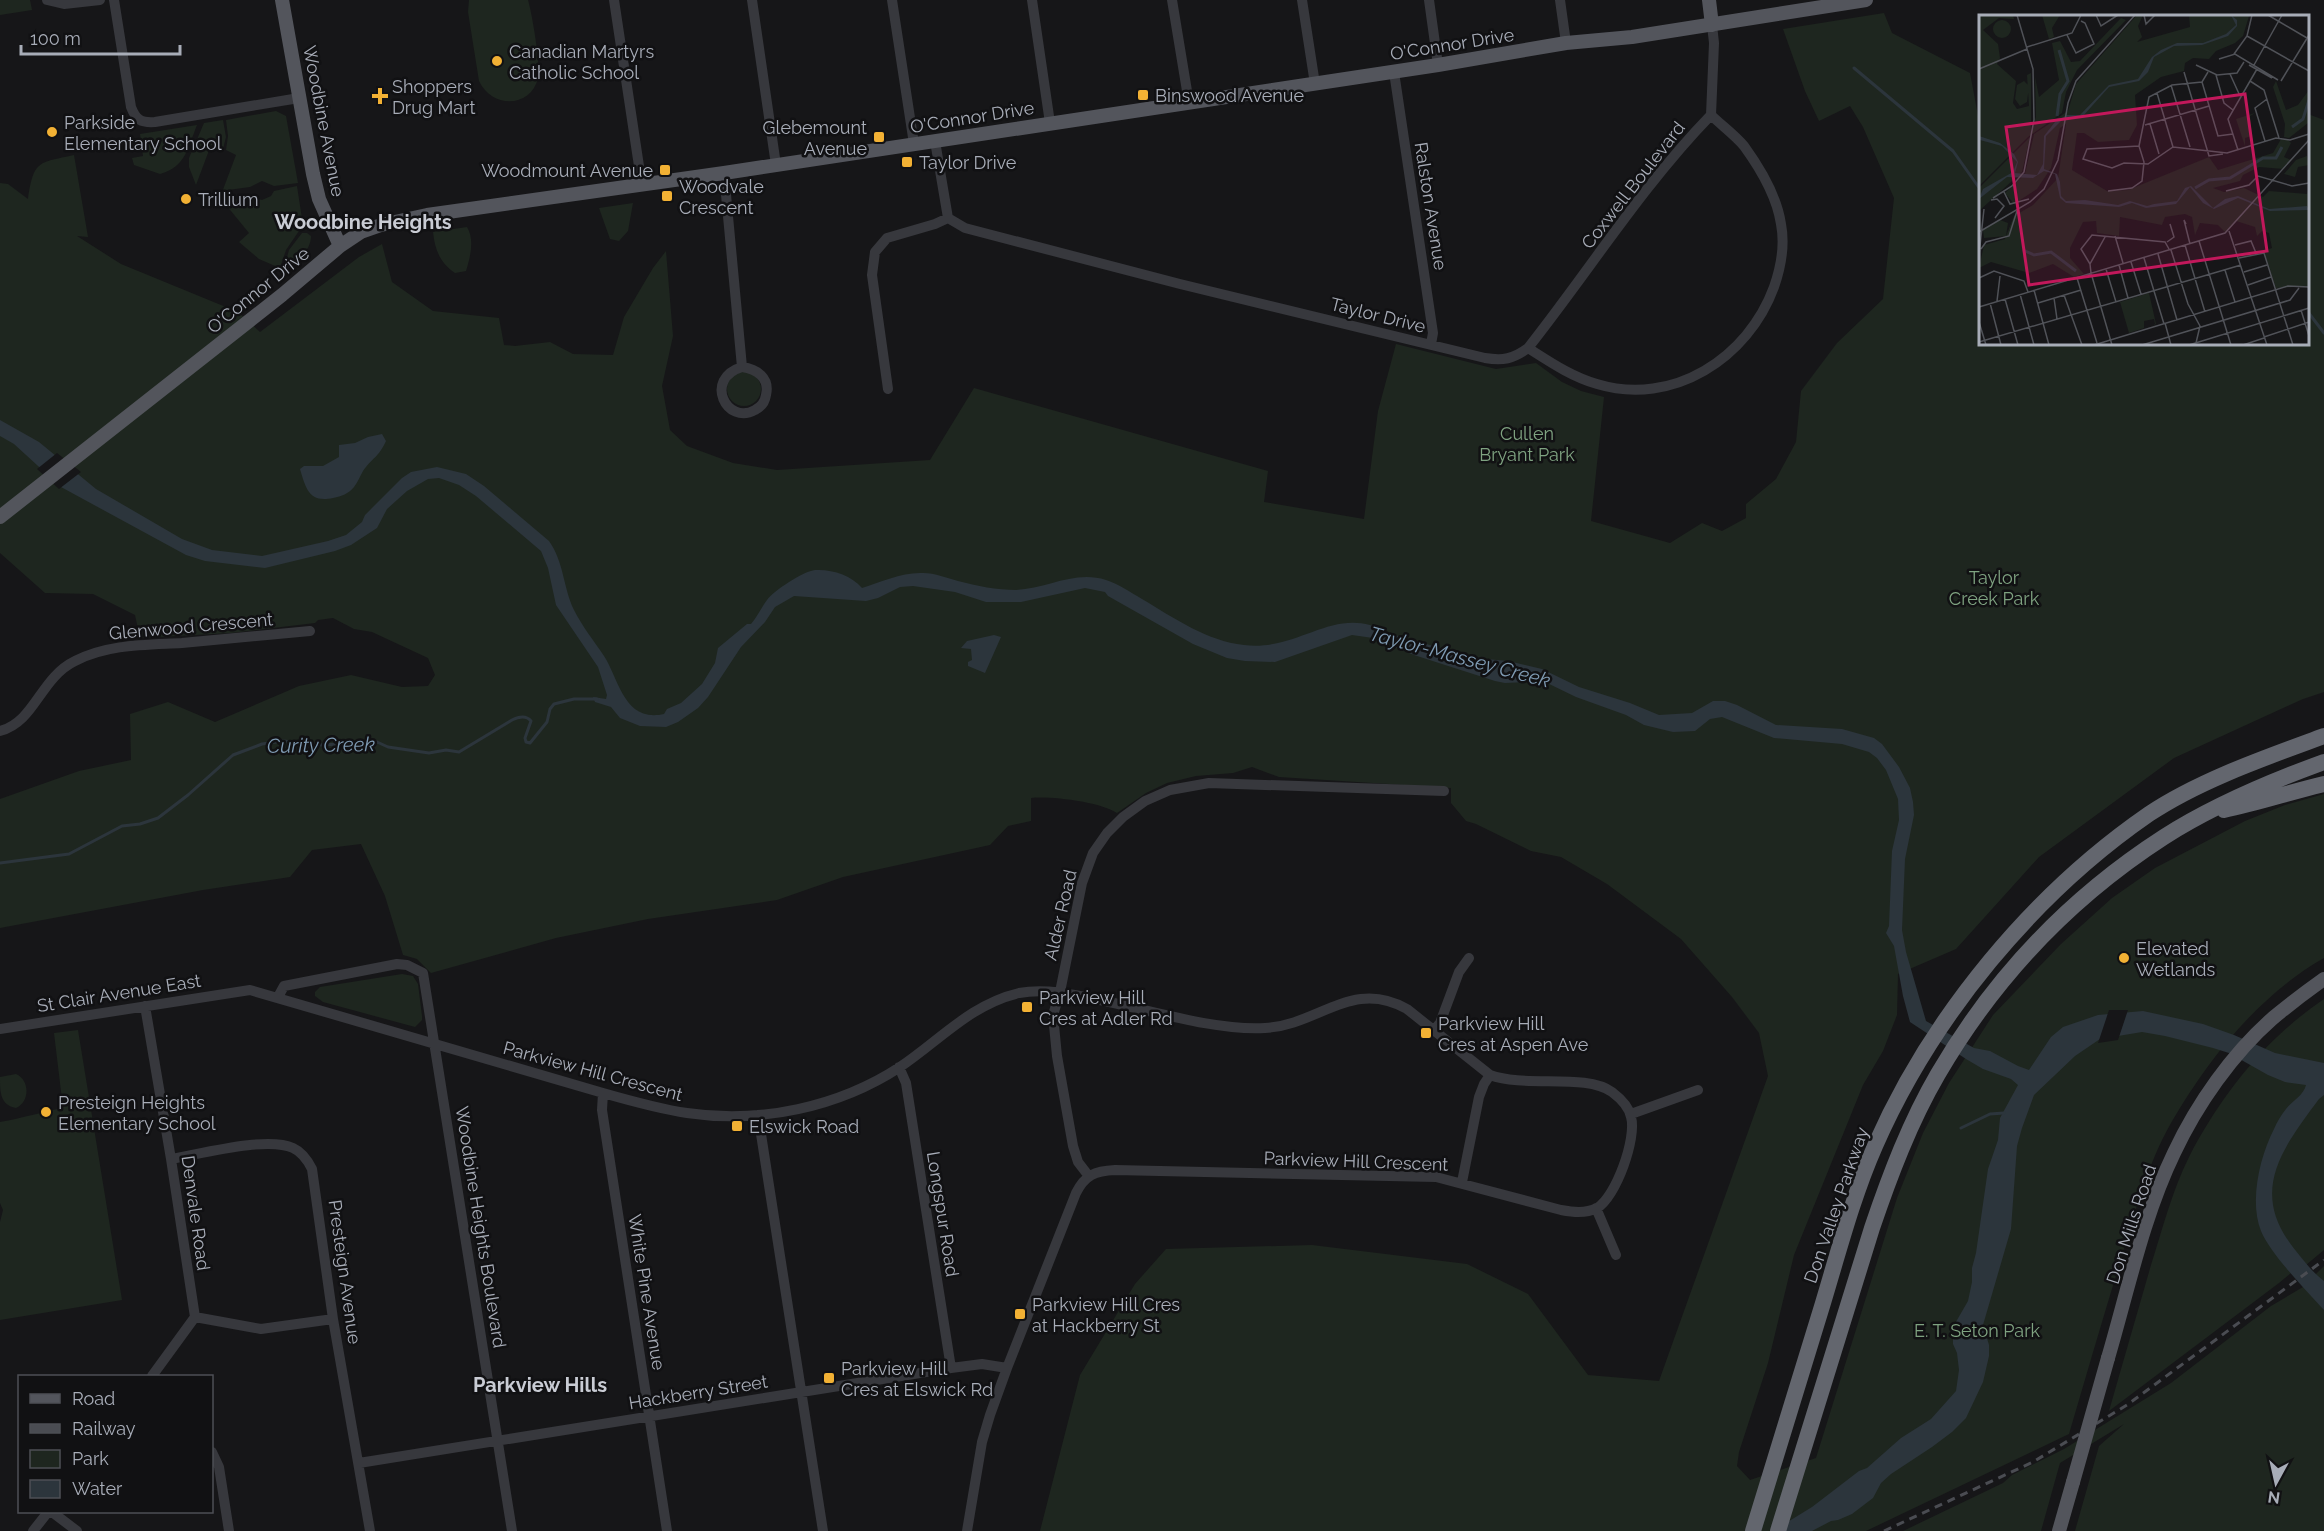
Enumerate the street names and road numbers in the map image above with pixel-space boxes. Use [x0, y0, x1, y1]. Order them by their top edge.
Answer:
street label: O'Connor Drive [1388, 24, 1516, 64]
street label: Woodbine Avenue [299, 44, 349, 199]
street label: O'Connor Drive [908, 97, 1036, 137]
street label: Coxwell Boulevard [1577, 117, 1689, 253]
street label: Ralston Avenue [1411, 141, 1452, 272]
street label: O'Connor Drive [203, 242, 314, 338]
street label: Taylor Drive [1328, 293, 1428, 337]
street label: Glenwood Crescent [108, 608, 274, 644]
street label: Alder Road [1039, 868, 1081, 962]
street label: St Clair Avenue East [36, 970, 202, 1016]
street label: Parkview Hill Crescent [501, 1037, 685, 1105]
street label: Woodbine Heights Boulevard [452, 1105, 510, 1349]
street label: Don Valley Parkway [1799, 1124, 1873, 1286]
street label: Parkview Hill Crescent [1263, 1147, 1449, 1175]
street label: Longspur Road [923, 1150, 963, 1278]
street label: Denvale Road [178, 1154, 214, 1272]
street label: Don Mills Road [2102, 1161, 2160, 1287]
street label: Presteign Avenue [324, 1198, 366, 1346]
street label: White Pine Avenue [624, 1212, 670, 1372]
street label: Hackberry Street [627, 1371, 769, 1413]

